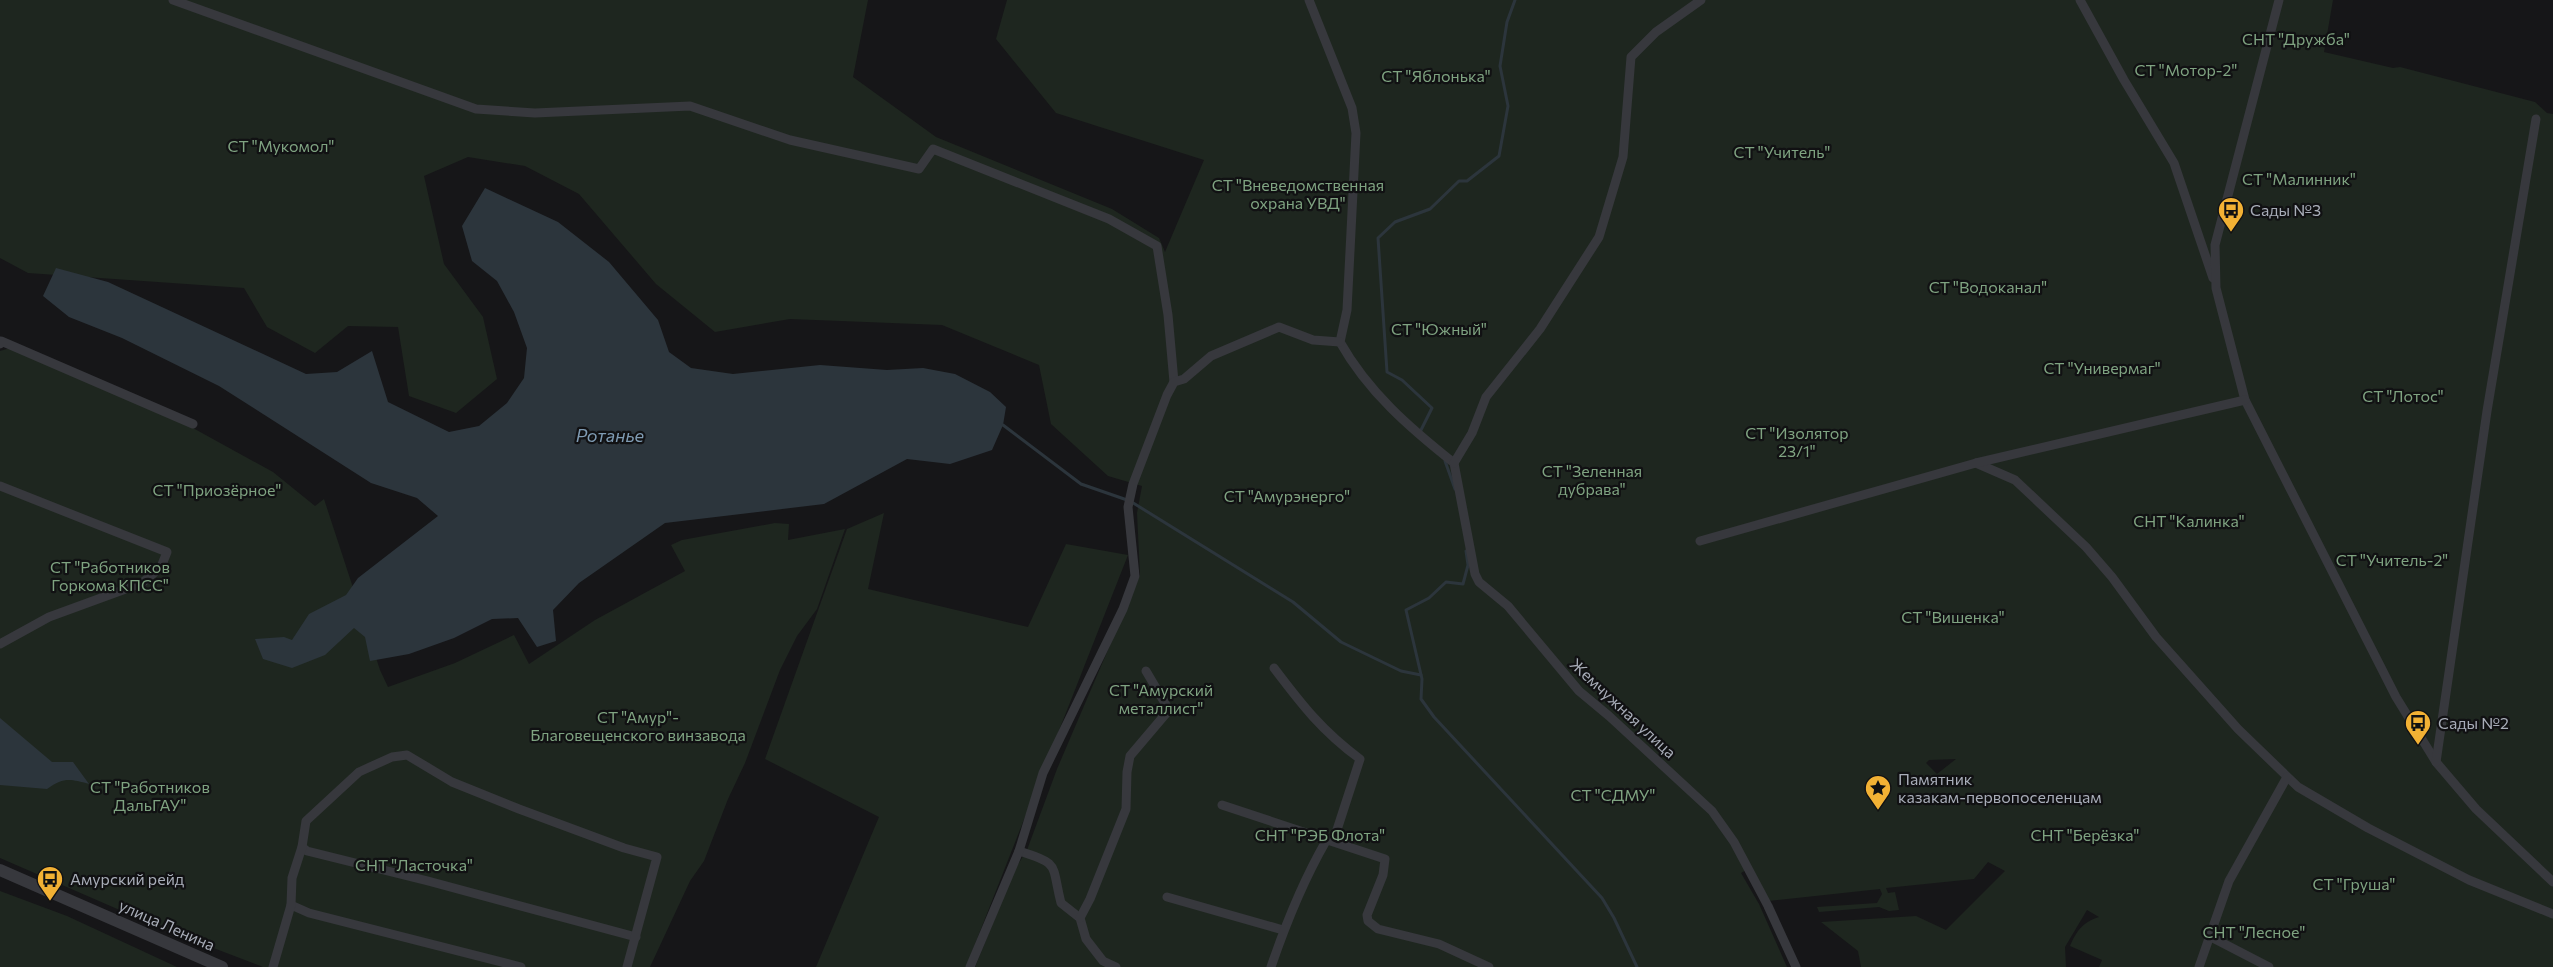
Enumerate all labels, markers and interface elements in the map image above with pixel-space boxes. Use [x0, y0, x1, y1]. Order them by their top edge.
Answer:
park label: СНТ "Дружба" [2242, 29, 2350, 48]
park label: СТ "Мотор-2" [2135, 60, 2237, 79]
park label: СТ "Яблонька" [1381, 66, 1491, 85]
park label: СТ "Мукомол" [228, 136, 335, 155]
park label: СТ "Учитель" [1734, 142, 1830, 161]
park label: СТ "Малинник" [2242, 169, 2356, 188]
park label: СТ "Вневедомственная охрана УВД" [1212, 175, 1384, 212]
bus stop icon: Сады №3 [2216, 195, 2246, 233]
place label: Сады №3 [2250, 200, 2321, 219]
park label: СТ "Водоканал" [1929, 277, 2047, 296]
park label: СТ "Южный" [1391, 319, 1487, 338]
park label: СТ "Универмаг" [2043, 358, 2161, 377]
park label: СТ "Лотос" [2362, 386, 2444, 405]
park label: СТ "Изолятор 23/1" [1745, 423, 1849, 460]
water label: Ротанье [576, 424, 645, 446]
park label: СТ "Зеленная дубрава" [1542, 461, 1642, 498]
park label: СТ "Приозёрное" [153, 480, 281, 499]
park label: СТ "Амурэнерго" [1224, 486, 1350, 505]
park label: СНТ "Калинка" [2133, 511, 2245, 530]
park label: СТ "Учитель-2" [2336, 550, 2448, 569]
park label: СТ "Работников Горкома КПСС" [50, 557, 170, 594]
park label: СТ "Вишенка" [1901, 607, 2005, 626]
street label: Жемчужная улица [1566, 654, 1680, 762]
park label: СТ "Амурский металлист" [1109, 680, 1213, 717]
park label: СТ "Амур"- Благовещенского винзавода [530, 707, 746, 744]
bus stop icon: Сады №2 [2403, 708, 2433, 746]
place label: Сады №2 [2438, 713, 2509, 732]
place label: Памятник казакам-первопоселенцам [1898, 769, 2102, 806]
place icon: Памятник казакам-первопоселенцам [1863, 773, 1893, 811]
park label: СТ "Работников ДальГАУ" [90, 777, 210, 814]
park label: СТ "СДМУ" [1571, 785, 1655, 804]
park label: СНТ "РЭБ Флота" [1255, 825, 1385, 844]
park label: СНТ "Берёзка" [2030, 825, 2140, 844]
park label: СНТ "Ласточка" [355, 855, 473, 874]
bus stop icon: Амурский рейд [35, 864, 65, 902]
place label: Амурский рейд [70, 869, 185, 888]
park label: СТ "Груша" [2313, 874, 2395, 893]
street label: улица Ленина [116, 895, 218, 954]
park label: СНТ "Лесное" [2203, 922, 2305, 941]

